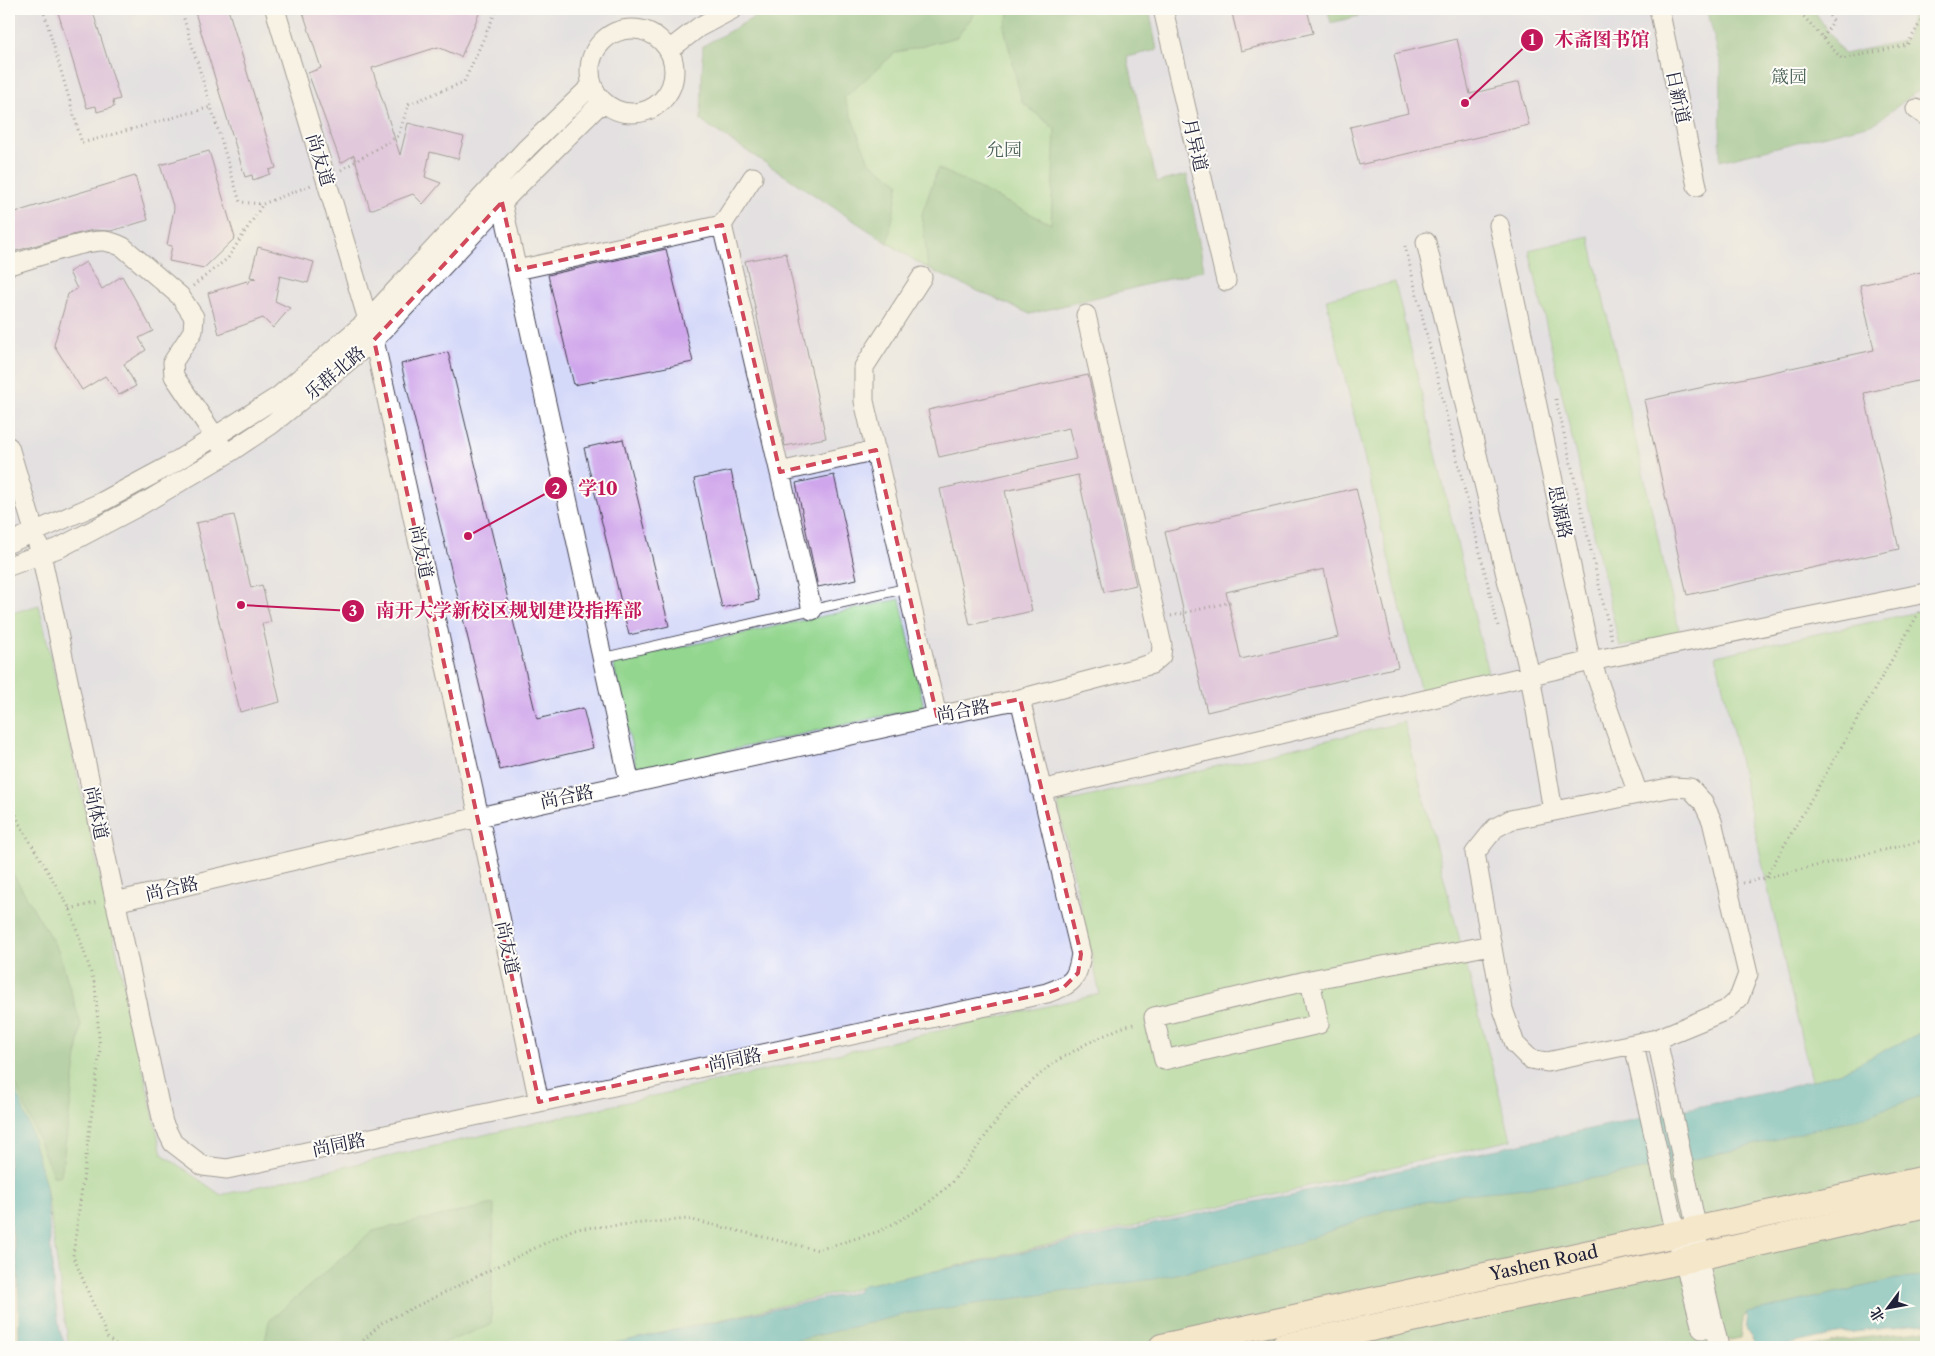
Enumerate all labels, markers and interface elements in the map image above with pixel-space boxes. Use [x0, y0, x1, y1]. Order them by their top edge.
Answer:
callout: 木斋图书馆 [1520, 23, 1660, 57]
text: 木斋图书馆 [1554, 28, 1650, 51]
text: 1 [1529, 30, 1536, 49]
park label: 箴园 [1771, 66, 1807, 88]
street label: 日新道 [1662, 68, 1694, 126]
street label: 月异道 [1178, 116, 1212, 174]
street label: 尚友道 [302, 131, 338, 189]
park label: 允园 [986, 139, 1022, 161]
street label: 乐群北路 [300, 341, 370, 405]
callout: 学10 [543, 471, 628, 505]
text: 学10 [578, 477, 618, 500]
text: 2 [552, 479, 561, 498]
street label: 思源路 [1544, 483, 1576, 541]
street label: 尚友道 [405, 523, 437, 581]
callout: 南开大学新校区规划建设指挥部 [341, 594, 652, 628]
text: 南开大学新校区规划建设指挥部 [376, 599, 642, 622]
text: 3 [349, 601, 357, 620]
street label: 尚合路 [934, 695, 992, 727]
street label: 尚合路 [538, 781, 596, 813]
street label: 尚体道 [80, 784, 112, 842]
street label: 尚合路 [143, 872, 201, 906]
street label: 尚友道 [491, 919, 523, 977]
street label: 尚同路 [706, 1044, 764, 1076]
street label: 尚同路 [310, 1129, 368, 1161]
street label: Yashen Road [1487, 1240, 1600, 1286]
north arrow [1862, 1284, 1912, 1334]
text: 北 [1866, 1304, 1888, 1326]

